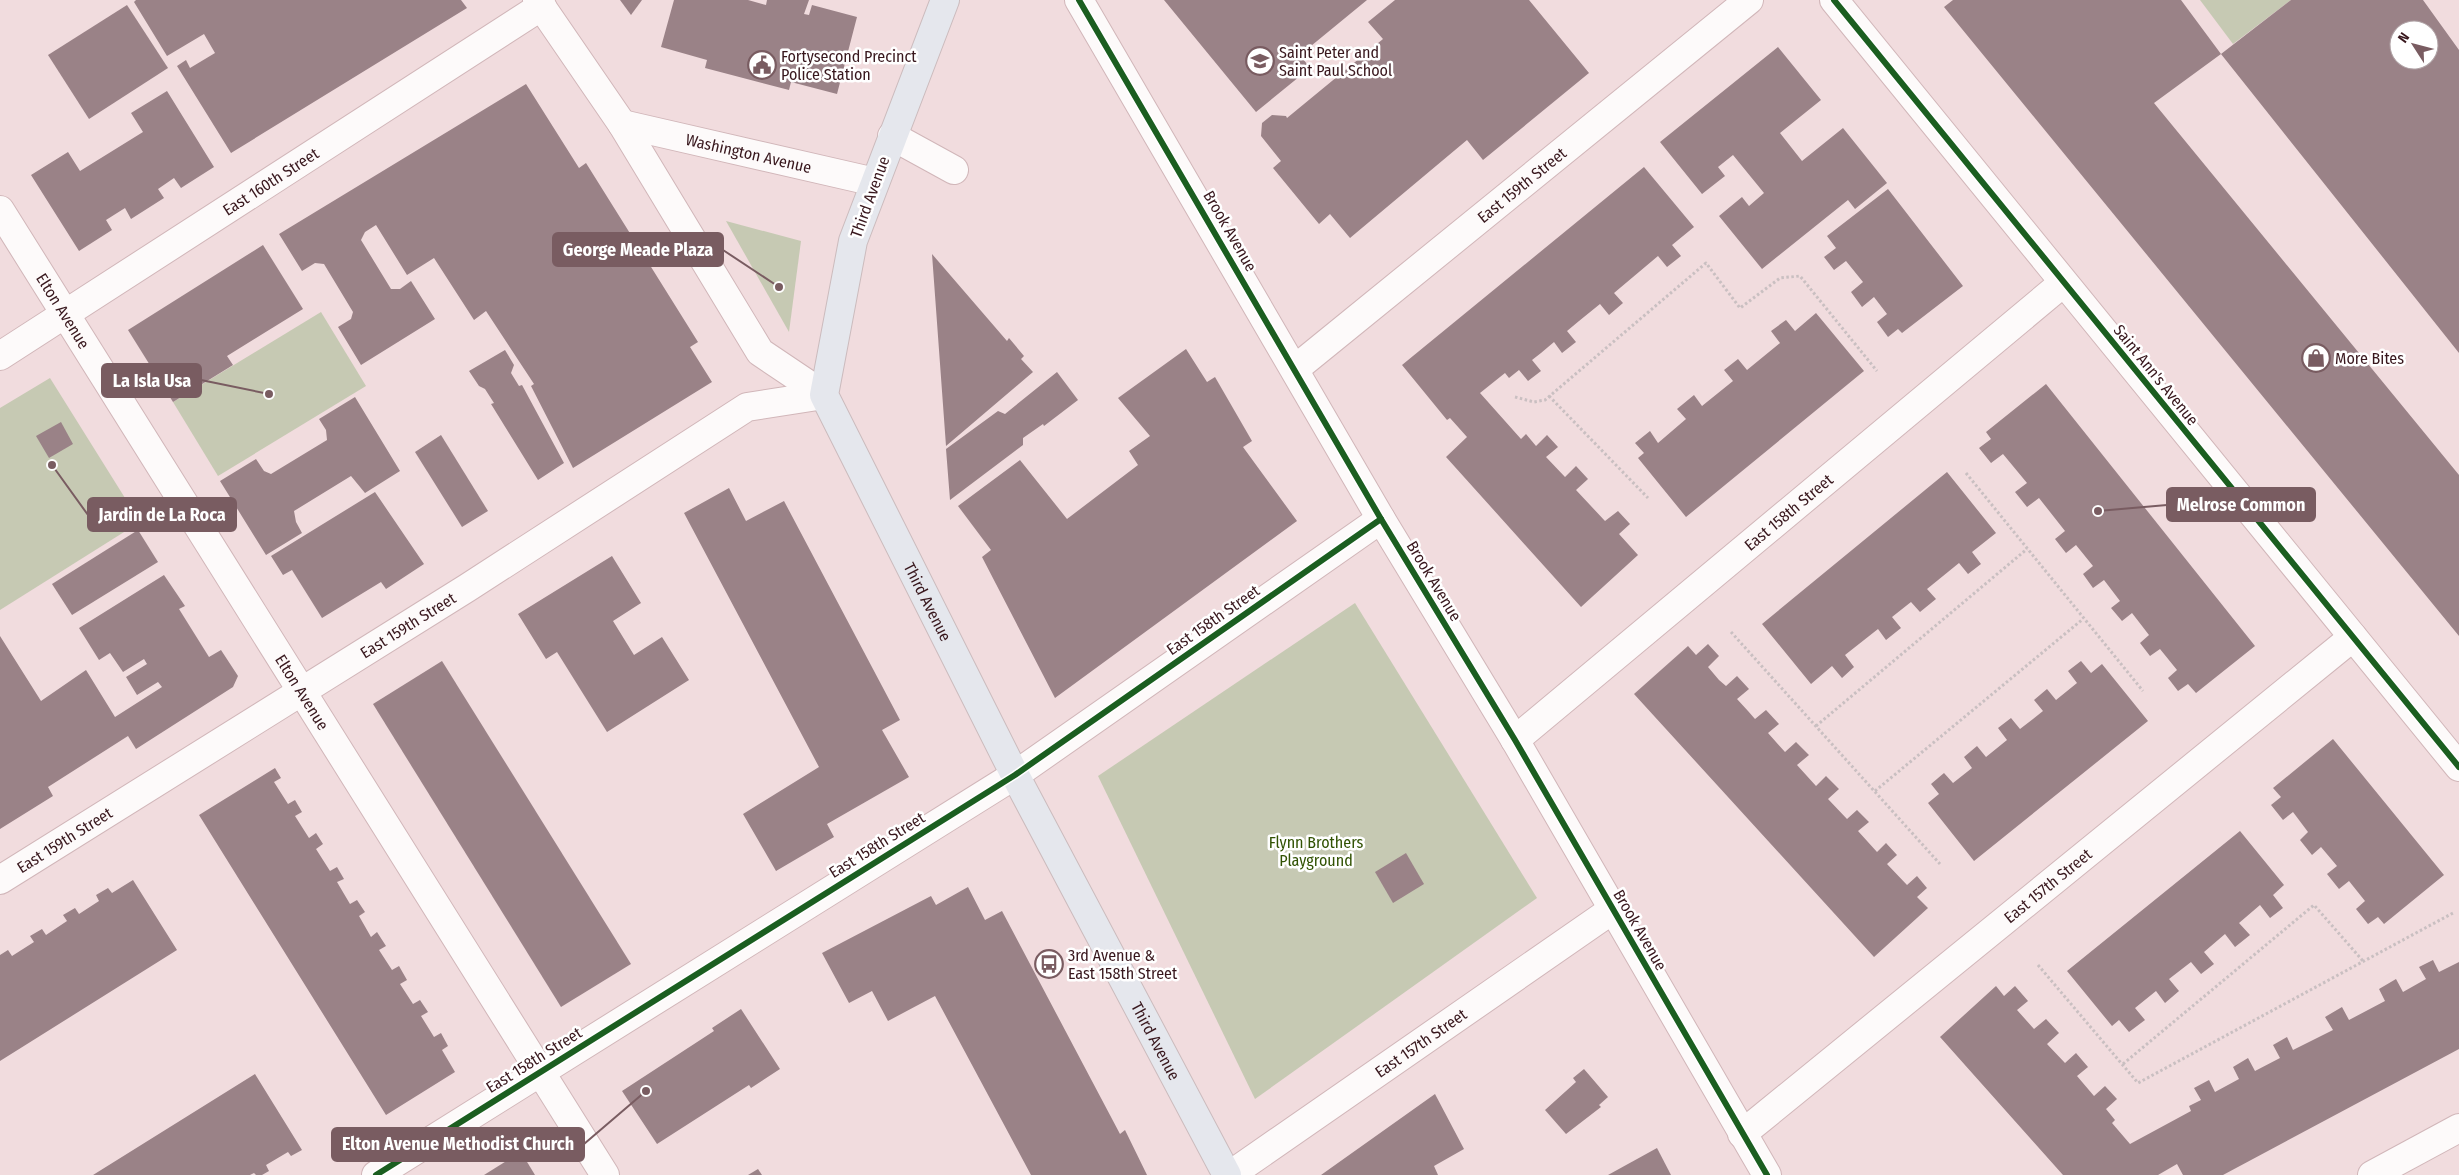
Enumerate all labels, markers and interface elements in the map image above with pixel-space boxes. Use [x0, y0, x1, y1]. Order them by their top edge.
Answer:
north arrow [2389, 20, 2439, 70]
text: N [2395, 29, 2413, 46]
place label: Saint Peter and Saint Paul School [1279, 43, 1392, 80]
school or university icon: Saint Peter and Saint Paul School [1245, 46, 1275, 76]
place label: Fortysecond Precinct Police Station [781, 47, 917, 84]
public building icon: Fortysecond Precinct Police Station [747, 50, 777, 80]
street label: Washington Avenue [684, 129, 813, 177]
street label: East 160th Street [219, 143, 323, 219]
street label: East 159th Street [1473, 143, 1570, 227]
street label: Third Avenue [846, 154, 894, 240]
street label: Brook Avenue [1199, 187, 1261, 275]
callout: George Meade Plaza [553, 233, 723, 266]
text: George Meade Plaza [563, 239, 713, 261]
street label: Elton Avenue [32, 270, 94, 352]
street label: Saint Ann's Avenue [2110, 321, 2202, 429]
shop icon: More Bites [2301, 343, 2331, 373]
place label: More Bites [2335, 349, 2404, 368]
callout: La Isla Usa [102, 364, 201, 397]
text: La Isla Usa [113, 370, 191, 392]
street label: East 158th Street [1740, 469, 1837, 554]
callout: Melrose Common [2167, 488, 2315, 521]
text: Melrose Common [2177, 494, 2305, 516]
callout: Jardin de La Roca [88, 498, 236, 531]
text: Jardin de La Roca [97, 504, 226, 526]
street label: Brook Avenue [1403, 538, 1465, 625]
street label: Third Avenue [900, 559, 956, 644]
street label: East 158th Street [1163, 580, 1264, 659]
street label: East 159th Street [357, 588, 460, 662]
street label: Elton Avenue [272, 651, 333, 733]
street label: East 159th Street [13, 802, 116, 877]
street label: East 158th Street [826, 808, 929, 882]
park label: Flynn Brothers Playground [1269, 833, 1364, 870]
street label: East 157th Street [2000, 844, 2096, 927]
street label: Brook Avenue [1609, 886, 1671, 974]
place label: 3rd Avenue & East 158th Street [1068, 946, 1178, 983]
bus stop icon: 3rd Avenue & East 158th Street [1034, 949, 1064, 979]
street label: Third Avenue [1128, 999, 1184, 1083]
street label: East 157th Street [1371, 1004, 1471, 1081]
street label: East 158th Street [483, 1023, 586, 1097]
callout: Elton Avenue Methodist Church [332, 1128, 584, 1161]
text: Elton Avenue Methodist Church [342, 1133, 574, 1155]

